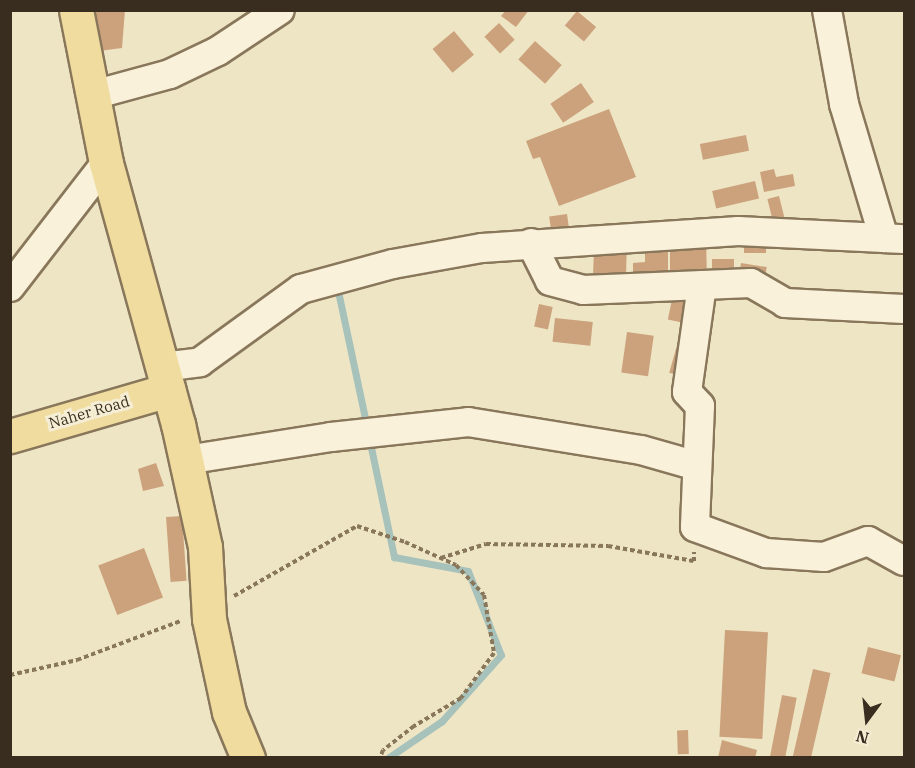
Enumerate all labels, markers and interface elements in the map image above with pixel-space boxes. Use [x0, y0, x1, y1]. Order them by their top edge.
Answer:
street label: Naher Road [47, 392, 131, 432]
north arrow [837, 690, 897, 750]
text: N [854, 726, 871, 749]

